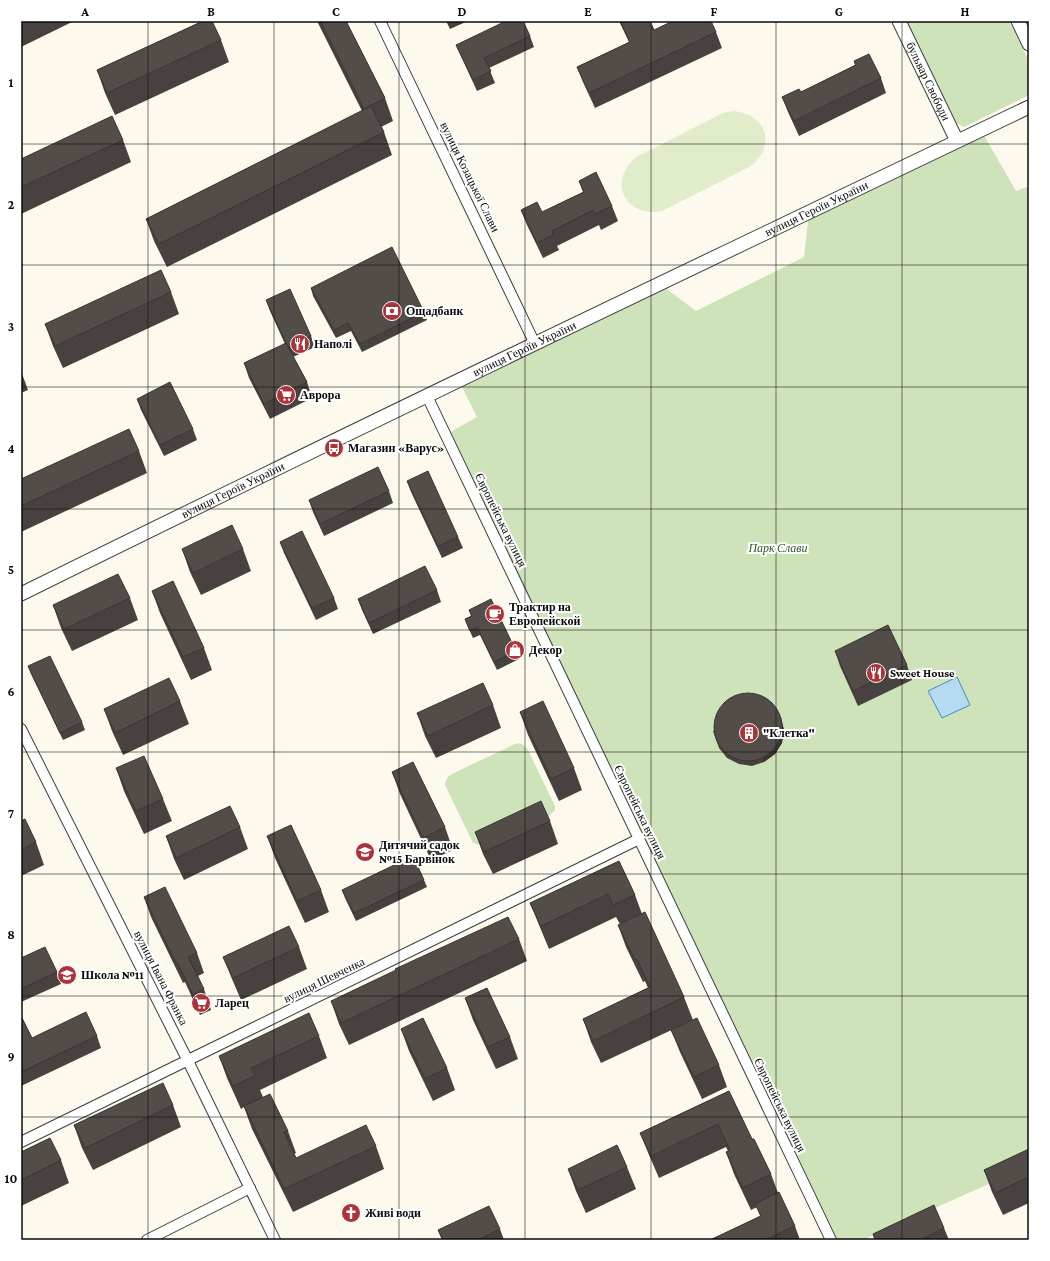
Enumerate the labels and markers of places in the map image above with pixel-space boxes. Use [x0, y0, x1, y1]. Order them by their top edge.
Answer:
bank icon: Ощадбанк [381, 300, 403, 322]
place label: Ощадбанк [406, 304, 463, 318]
restaurant icon: Наполі [289, 333, 311, 355]
place label: Наполі [314, 337, 353, 351]
supermarket icon: Аврора [275, 384, 297, 406]
place label: Аврора [300, 388, 341, 402]
bus stop icon: Магазин «Варус» [323, 437, 345, 459]
place label: Магазин «Варус» [348, 441, 444, 455]
place label: Трактир на Европейской [509, 600, 580, 628]
cafe icon: Трактир на Европейской [484, 603, 506, 625]
shop icon: Декор [504, 639, 526, 661]
place label: Декор [529, 643, 562, 657]
restaurant icon: Sweet House [865, 662, 887, 684]
place label: Sweet House [890, 666, 955, 680]
building icon: "Клетка" [738, 722, 760, 744]
place label: "Клетка" [763, 726, 815, 740]
place label: Дитячий садок №15 Барвінок [379, 838, 460, 866]
school or university icon: Дитячий садок №15 Барвінок [354, 841, 376, 863]
school or university icon: Школа №11 [56, 964, 78, 986]
place label: Школа №11 [81, 968, 144, 982]
supermarket icon: Ларец [190, 992, 212, 1014]
place label: Ларец [215, 996, 249, 1010]
church icon: Живі води [340, 1202, 362, 1224]
place label: Живі води [365, 1206, 421, 1220]

